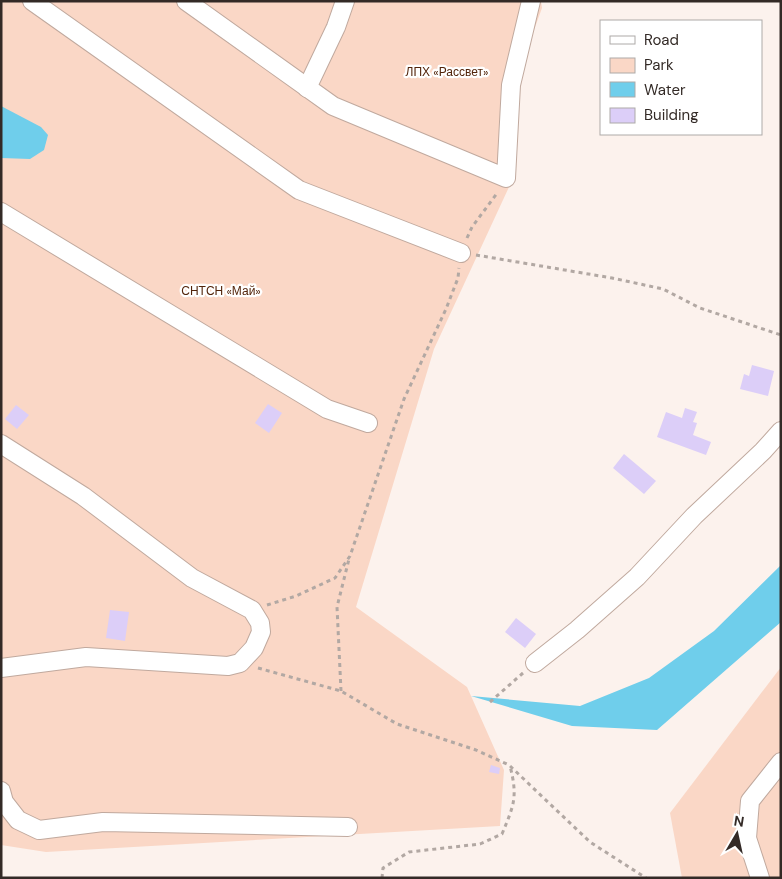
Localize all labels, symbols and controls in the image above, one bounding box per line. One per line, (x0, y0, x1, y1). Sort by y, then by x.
legend (600, 20, 762, 135)
text: Road (644, 30, 679, 50)
text: Park (644, 55, 674, 75)
park label: ЛПХ «Рассвет» (406, 64, 488, 80)
text: Water (644, 80, 686, 100)
text: Building (644, 105, 699, 125)
park label: СНТСН «Май» (181, 283, 261, 299)
north arrow (712, 809, 762, 859)
text: N (733, 811, 745, 831)

